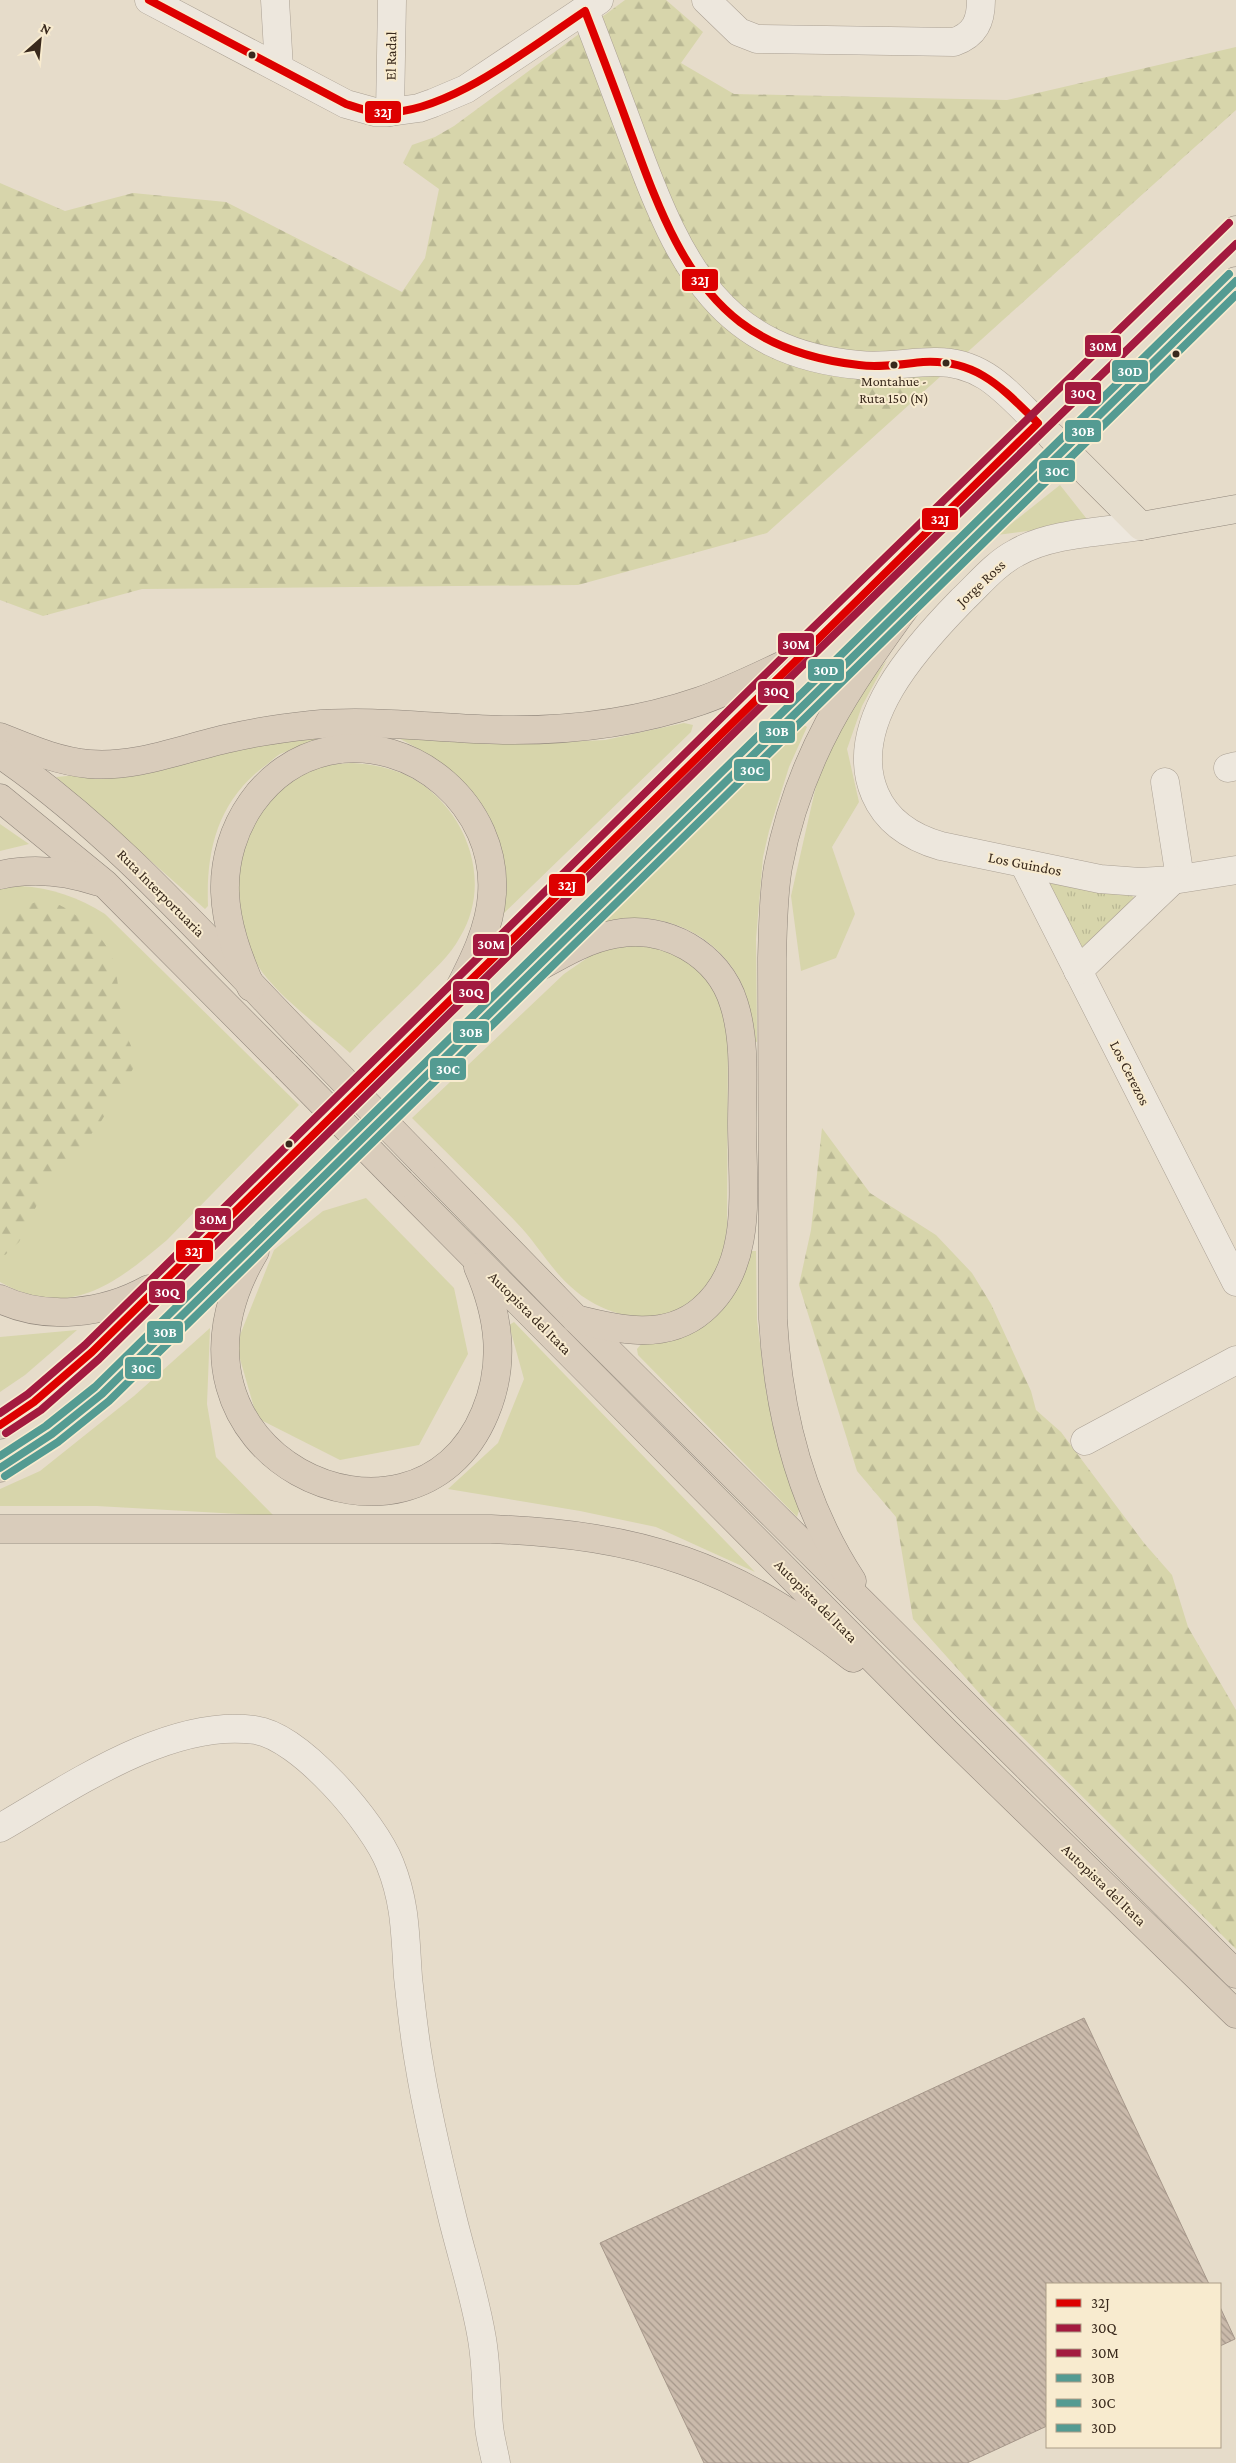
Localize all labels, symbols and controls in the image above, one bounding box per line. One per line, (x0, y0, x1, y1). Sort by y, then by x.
north arrow (15, 15, 65, 65)
text: N (38, 19, 54, 38)
street label: El Radal (383, 31, 399, 81)
unlabelled marker (247, 50, 257, 60)
line badge: 32J (364, 100, 402, 124)
text: 32J (374, 104, 393, 120)
line badge: 32J (681, 268, 719, 292)
text: 32J (691, 272, 710, 288)
line badge: 30M (1084, 334, 1122, 358)
text: 30M (1089, 338, 1117, 354)
unlabelled marker (1171, 349, 1181, 359)
unlabelled marker (941, 358, 951, 368)
line badge: 30D (1111, 359, 1149, 383)
marker: Montahue - Ruta 150 (N) (889, 360, 899, 370)
text: 30D (1117, 363, 1143, 379)
place label: Montahue - Ruta 150 (N) (859, 373, 929, 407)
line badge: 30Q (1064, 381, 1102, 405)
text: 30Q (1070, 385, 1097, 401)
line badge: 30B (1064, 419, 1102, 443)
text: 30B (1071, 423, 1095, 439)
line badge: 30C (1038, 459, 1076, 483)
text: 30C (1045, 463, 1069, 479)
line badge: 32J (921, 507, 959, 531)
text: 32J (931, 511, 950, 527)
street label: Jorge Ross (952, 556, 1009, 612)
line badge: 30M (777, 632, 815, 656)
text: 30M (782, 636, 810, 652)
line badge: 30D (807, 658, 845, 682)
text: 30D (813, 662, 839, 678)
line badge: 30Q (757, 680, 795, 704)
text: 30Q (763, 683, 790, 699)
line badge: 30B (758, 720, 796, 744)
text: 30B (765, 723, 789, 739)
line badge: 30C (733, 758, 771, 782)
text: 30C (740, 762, 764, 778)
street label: Ruta Interportuaria (113, 846, 208, 941)
street label: Los Guindos (987, 849, 1063, 879)
line badge: 32J (548, 873, 586, 897)
text: 32J (558, 877, 577, 893)
line badge: 30M (472, 933, 510, 957)
text: 30M (477, 936, 505, 952)
line badge: 30Q (452, 980, 490, 1004)
text: 30Q (458, 984, 485, 1000)
line badge: 30B (452, 1020, 490, 1044)
text: 30B (459, 1024, 483, 1040)
street label: Los Cerezos (1107, 1038, 1153, 1108)
line badge: 30C (429, 1057, 467, 1081)
text: 30C (436, 1061, 460, 1077)
unlabelled marker (284, 1139, 294, 1149)
line badge: 30M (194, 1207, 232, 1231)
text: 30M (199, 1211, 227, 1227)
line badge: 32J (175, 1239, 214, 1263)
text: 32J (185, 1243, 204, 1259)
street label: Autopista del Itata (485, 1268, 575, 1358)
line badge: 30Q (148, 1280, 186, 1304)
text: 30Q (154, 1284, 181, 1300)
line badge: 30B (146, 1320, 184, 1344)
text: 30B (153, 1324, 177, 1340)
line badge: 30C (124, 1356, 162, 1380)
text: 30C (131, 1360, 155, 1376)
street label: Autopista del Itata (771, 1556, 861, 1646)
street label: Autopista del Itata (1058, 1841, 1149, 1930)
legend (1046, 2283, 1221, 2448)
text: 32J (1091, 2295, 1110, 2312)
text: 30Q (1091, 2320, 1118, 2336)
text: 30M (1091, 2345, 1119, 2361)
text: 30B (1091, 2370, 1115, 2386)
text: 30C (1091, 2395, 1116, 2411)
text: 30D (1091, 2420, 1117, 2436)

